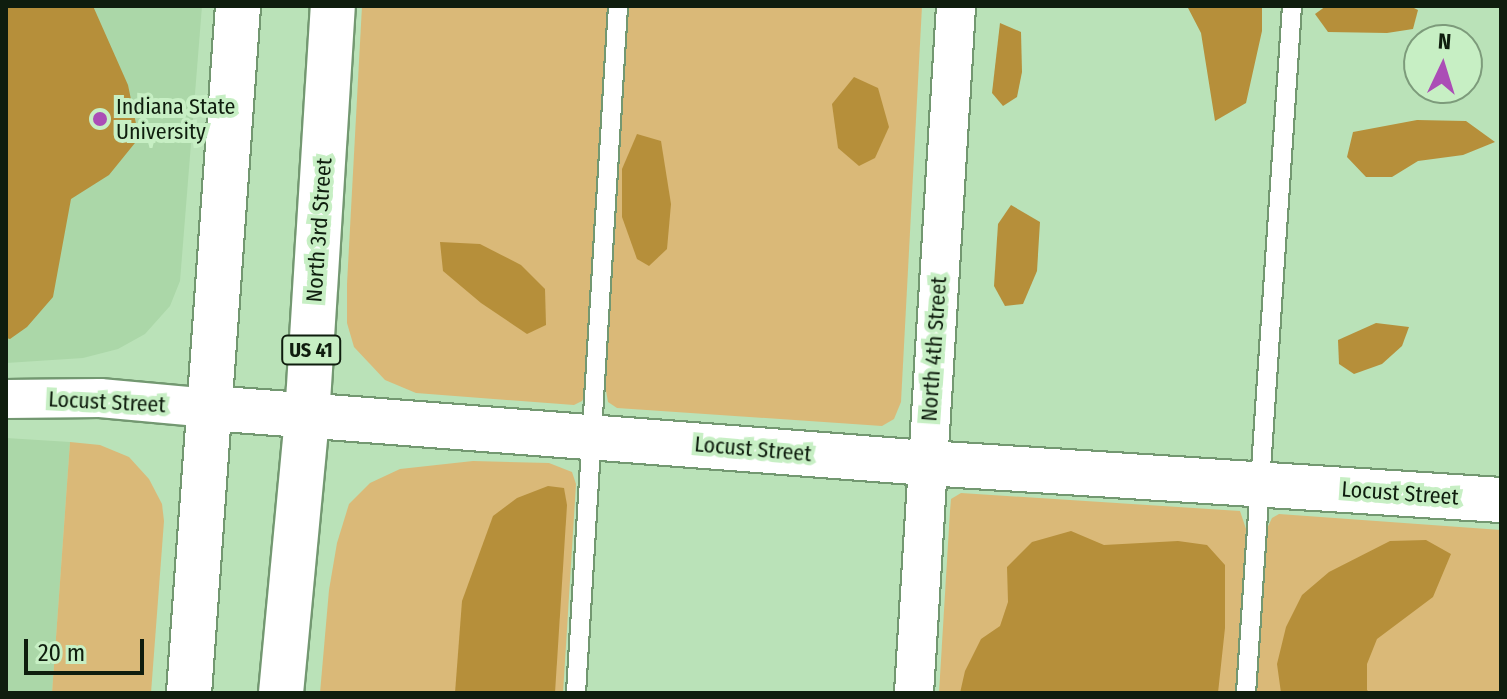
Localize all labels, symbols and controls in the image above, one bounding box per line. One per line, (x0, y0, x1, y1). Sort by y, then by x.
north arrow (1403, 24, 1483, 104)
text: N (1437, 28, 1452, 55)
place label: Indiana State University (116, 93, 235, 144)
marker: Indiana State University (91, 110, 109, 128)
street label: North 3rd Street (301, 157, 337, 303)
street label: North 4th Street (916, 276, 952, 422)
road number: US 41 (281, 334, 341, 366)
street label: Locust Street (48, 386, 166, 418)
street label: Locust Street (693, 431, 813, 467)
street label: Locust Street (1341, 476, 1459, 510)
scale bar (28, 623, 148, 673)
text: 20 m (38, 639, 85, 667)

